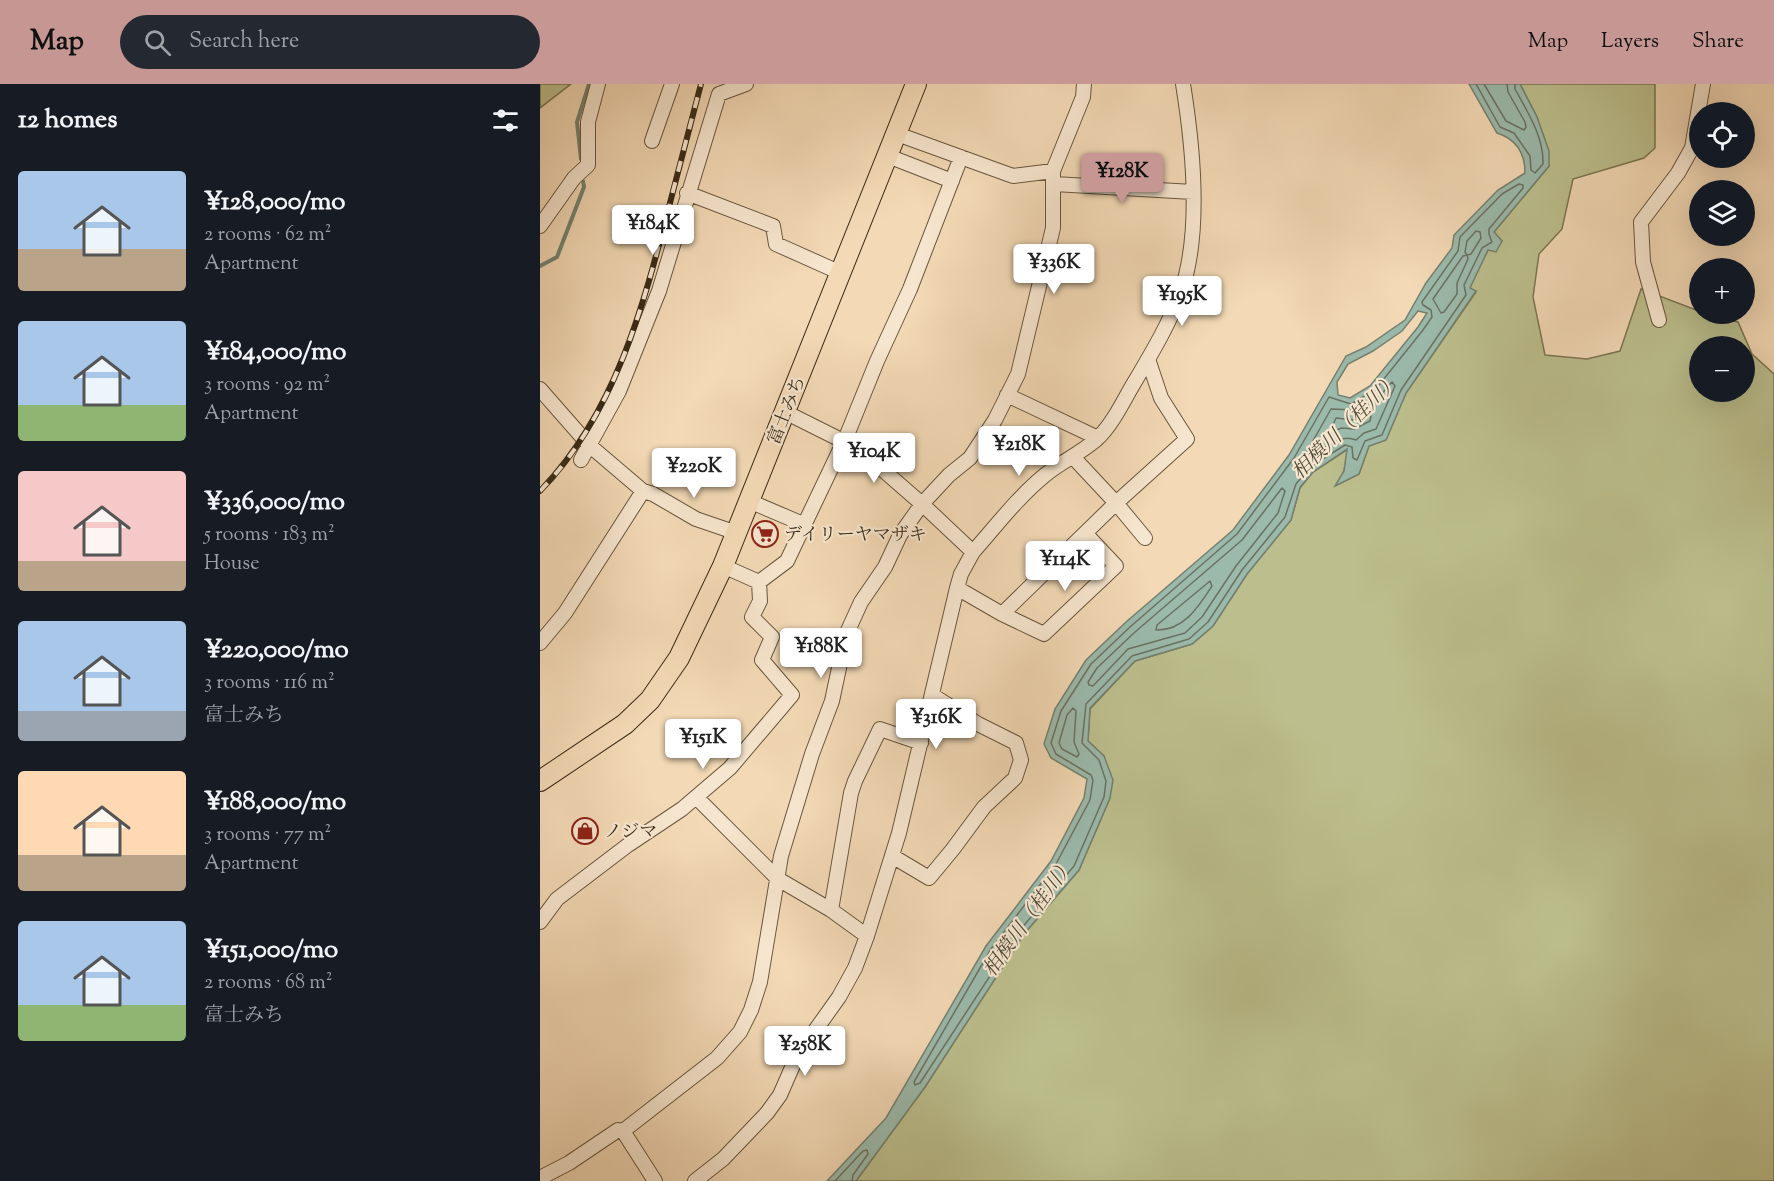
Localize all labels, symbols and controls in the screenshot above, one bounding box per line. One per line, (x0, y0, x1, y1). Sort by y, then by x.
search box (120, 15, 540, 69)
text: Map (30, 22, 84, 62)
icon: search (141, 26, 174, 59)
text: Search here (189, 26, 299, 58)
text: Map (1528, 27, 1568, 57)
text: Layers (1601, 27, 1659, 57)
text: Share (1692, 27, 1744, 57)
text: 12 homes (18, 102, 117, 139)
map controls (1689, 102, 1755, 402)
button: locate (1689, 102, 1755, 168)
icon: filters (489, 104, 522, 137)
pin: ¥128K (1080, 153, 1164, 204)
text: ¥128K (1095, 158, 1149, 187)
button: layers (1689, 180, 1755, 246)
text: ¥128,000/mo (204, 184, 345, 221)
icon: home (66, 195, 138, 267)
pin: ¥184K (611, 205, 695, 256)
text: ¥184K (626, 210, 680, 239)
text: 2 rooms · 62 m² (204, 221, 332, 250)
pin: ¥336K (1012, 244, 1096, 295)
text: ¥336K (1027, 249, 1081, 278)
text: Apartment (204, 250, 299, 279)
button: + (1689, 258, 1755, 324)
pin: ¥195K (1140, 276, 1224, 327)
text: ¥195K (1157, 281, 1207, 310)
text: ¥184,000/mo (204, 334, 346, 371)
button: − (1689, 336, 1755, 402)
icon: home (66, 345, 138, 417)
water label: 相模川（桂川） (1286, 369, 1407, 487)
text: 3 rooms · 92 m² (204, 371, 330, 400)
street label: 富士みち (762, 373, 813, 449)
text: Apartment (204, 400, 299, 429)
pin: ¥218K (977, 426, 1061, 477)
text: ¥218K (992, 431, 1046, 460)
pin: ¥104K (832, 433, 916, 484)
text: ¥104K (847, 438, 901, 467)
pin: ¥220K (652, 448, 736, 499)
text: ¥220K (666, 453, 722, 482)
text: ¥336,000/mo (204, 484, 345, 521)
icon: home (66, 495, 138, 567)
supermarket icon: デイリーヤマザキ (750, 519, 780, 549)
text: 5 rooms · 183 m² (204, 521, 335, 550)
place label: デイリーヤマザキ (784, 523, 927, 549)
pin: ¥114K (1023, 541, 1107, 592)
text: ¥114K (1039, 546, 1091, 575)
text: House (204, 550, 259, 579)
pin: ¥188K (779, 628, 863, 679)
text: ¥220,000/mo (204, 632, 349, 669)
text: ¥188K (794, 633, 848, 662)
icon: home (66, 645, 138, 717)
text: 3 rooms · 116 m² (204, 669, 335, 698)
pin: ¥316K (894, 699, 978, 750)
text: 富士みち (204, 702, 284, 731)
text: ¥316K (910, 704, 962, 733)
pin: ¥151K (661, 719, 745, 770)
text: ¥151K (679, 724, 727, 753)
text: ¥188,000/mo (204, 784, 346, 821)
icon: home (66, 795, 138, 867)
shop icon: ノジマ (570, 816, 600, 846)
place label: ノジマ (604, 820, 657, 846)
text: 3 rooms · 77 m² (204, 821, 331, 850)
text: Apartment (204, 850, 299, 879)
water label: 相模川（桂川） (977, 853, 1083, 984)
text: ¥151,000/mo (204, 932, 338, 969)
icon: home (66, 945, 138, 1017)
text: 2 rooms · 68 m² (204, 969, 332, 998)
text: 富士みち (204, 1002, 284, 1031)
pin: ¥258K (763, 1026, 847, 1077)
text: ¥258K (778, 1031, 832, 1060)

